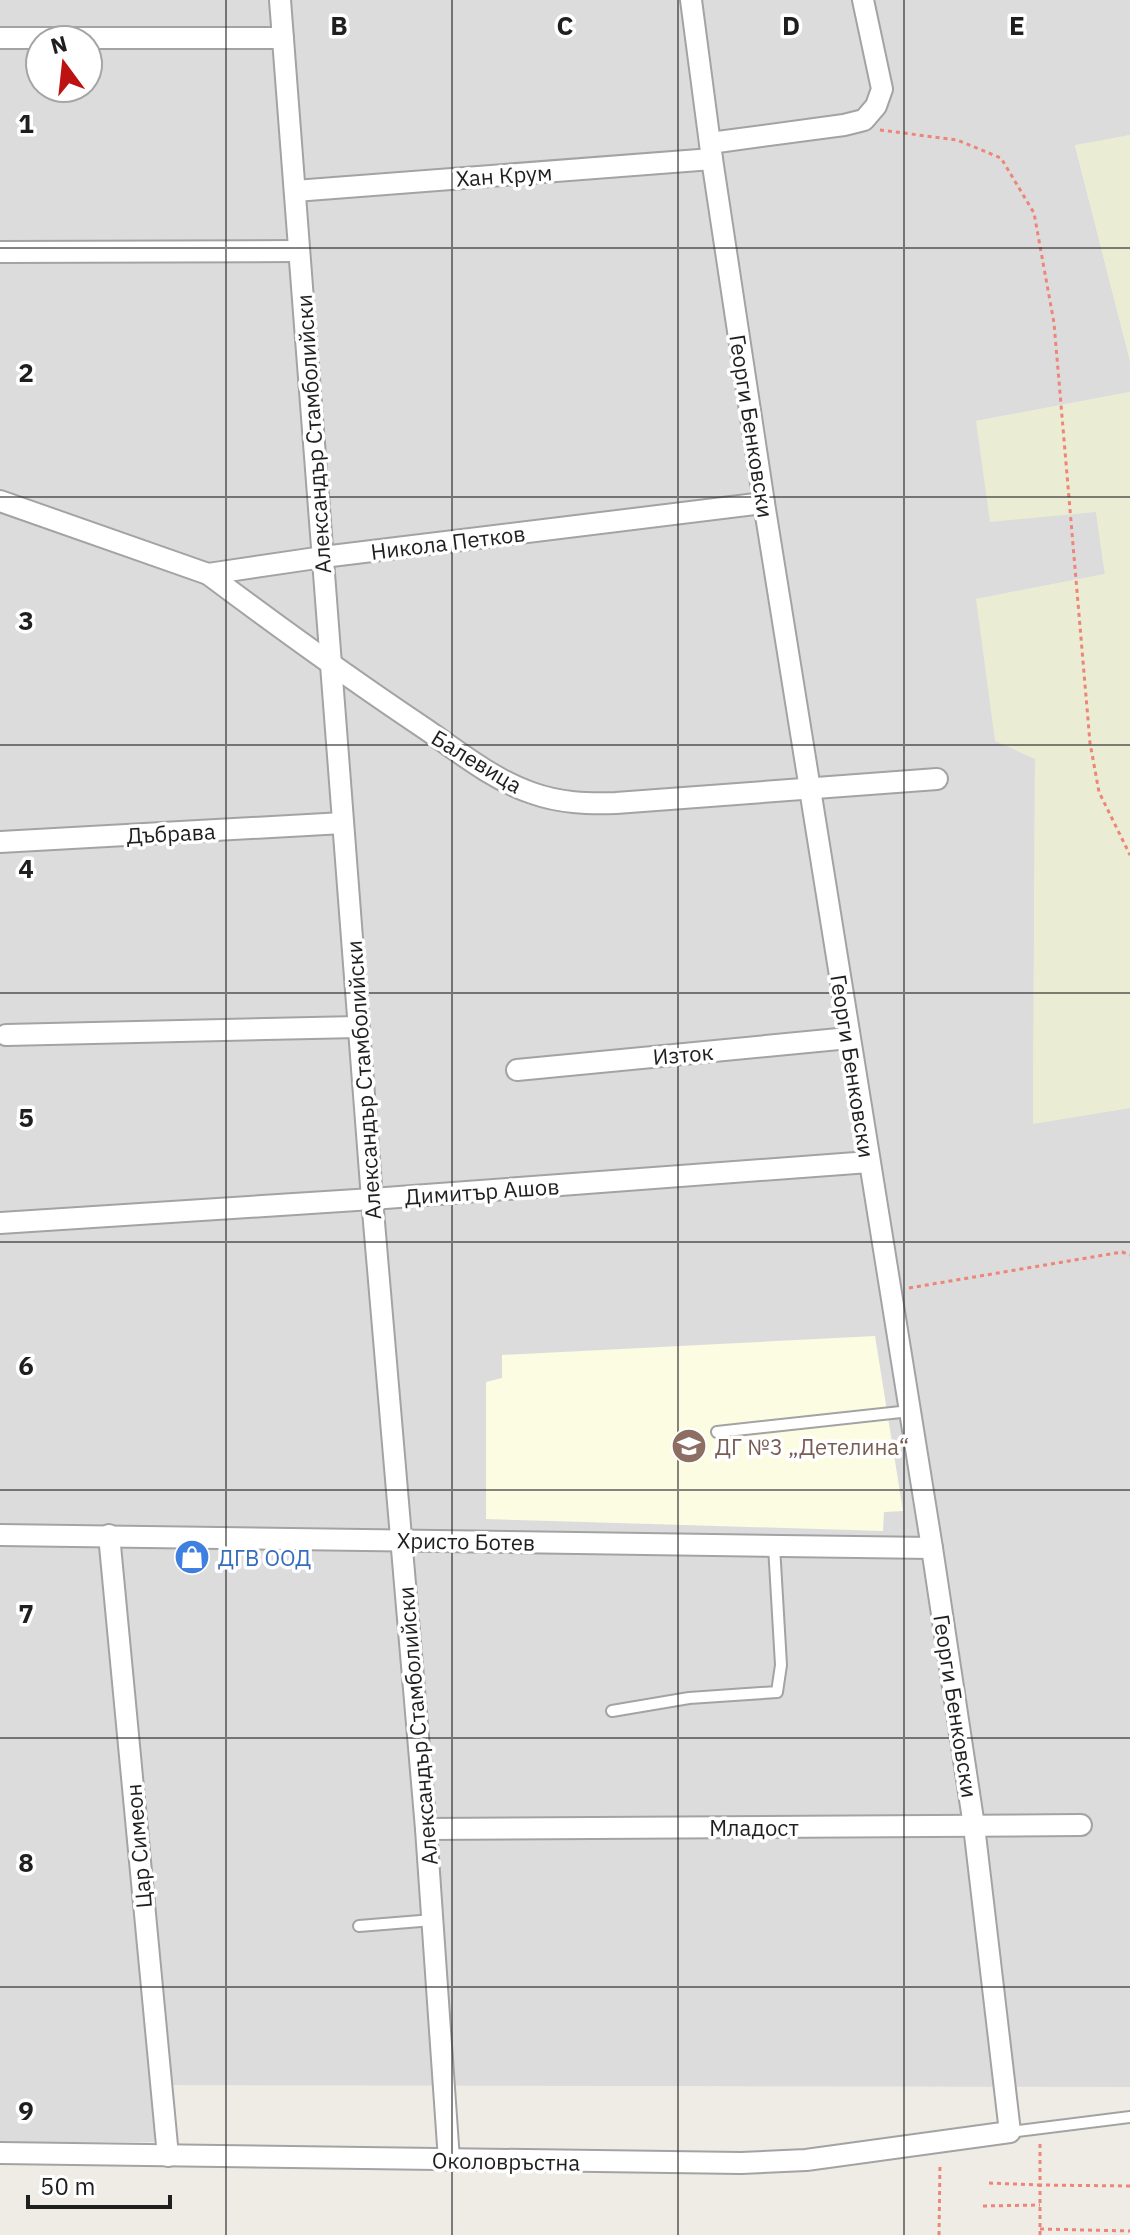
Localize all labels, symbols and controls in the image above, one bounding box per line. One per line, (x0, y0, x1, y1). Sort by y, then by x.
text: B (330, 8, 348, 42)
text: C (557, 8, 574, 42)
text: D (782, 8, 800, 42)
text: E (1009, 8, 1025, 42)
north arrow (24, 24, 104, 104)
text: N (47, 28, 70, 60)
text: 1 (18, 106, 34, 140)
street label: Хан Крум (455, 157, 553, 193)
street label: Александър Стамболийски (289, 293, 337, 575)
street label: Георги Бенковски (723, 332, 781, 520)
text: 2 (18, 355, 34, 389)
street label: Никола Петков (369, 518, 527, 566)
text: 3 (18, 603, 34, 637)
street label: Балевица (426, 723, 528, 799)
street label: Дъбрава (126, 816, 216, 850)
text: 4 (18, 851, 34, 885)
street label: Александър Стамболийски (339, 939, 387, 1221)
street label: Георги Бенковски (824, 972, 882, 1160)
street label: Изток (651, 1037, 715, 1071)
text: 5 (18, 1100, 34, 1134)
street label: Димитър Ашов (404, 1171, 560, 1211)
text: 6 (18, 1348, 34, 1382)
school or university icon: ДГ №3 „Детелина“ (670, 1427, 708, 1465)
place label: ДГ №3 „Детелина“ (715, 1432, 909, 1461)
street label: Христо Ботев (397, 1525, 535, 1557)
shop icon: ДГВ ООД (173, 1538, 211, 1576)
place label: ДГВ ООД (218, 1543, 311, 1572)
street label: Александър Стамболийски (390, 1585, 444, 1867)
text: 7 (18, 1596, 34, 1630)
street label: Георги Бенковски (927, 1612, 985, 1800)
street label: Цар Симеон (118, 1783, 158, 1909)
street label: Младост (709, 1813, 799, 1842)
text: 8 (18, 1845, 34, 1879)
text: 9 (18, 2093, 34, 2127)
street label: Околовръстна (432, 2145, 581, 2177)
scale bar (28, 2159, 170, 2209)
text: 50 m (40, 2170, 95, 2202)

